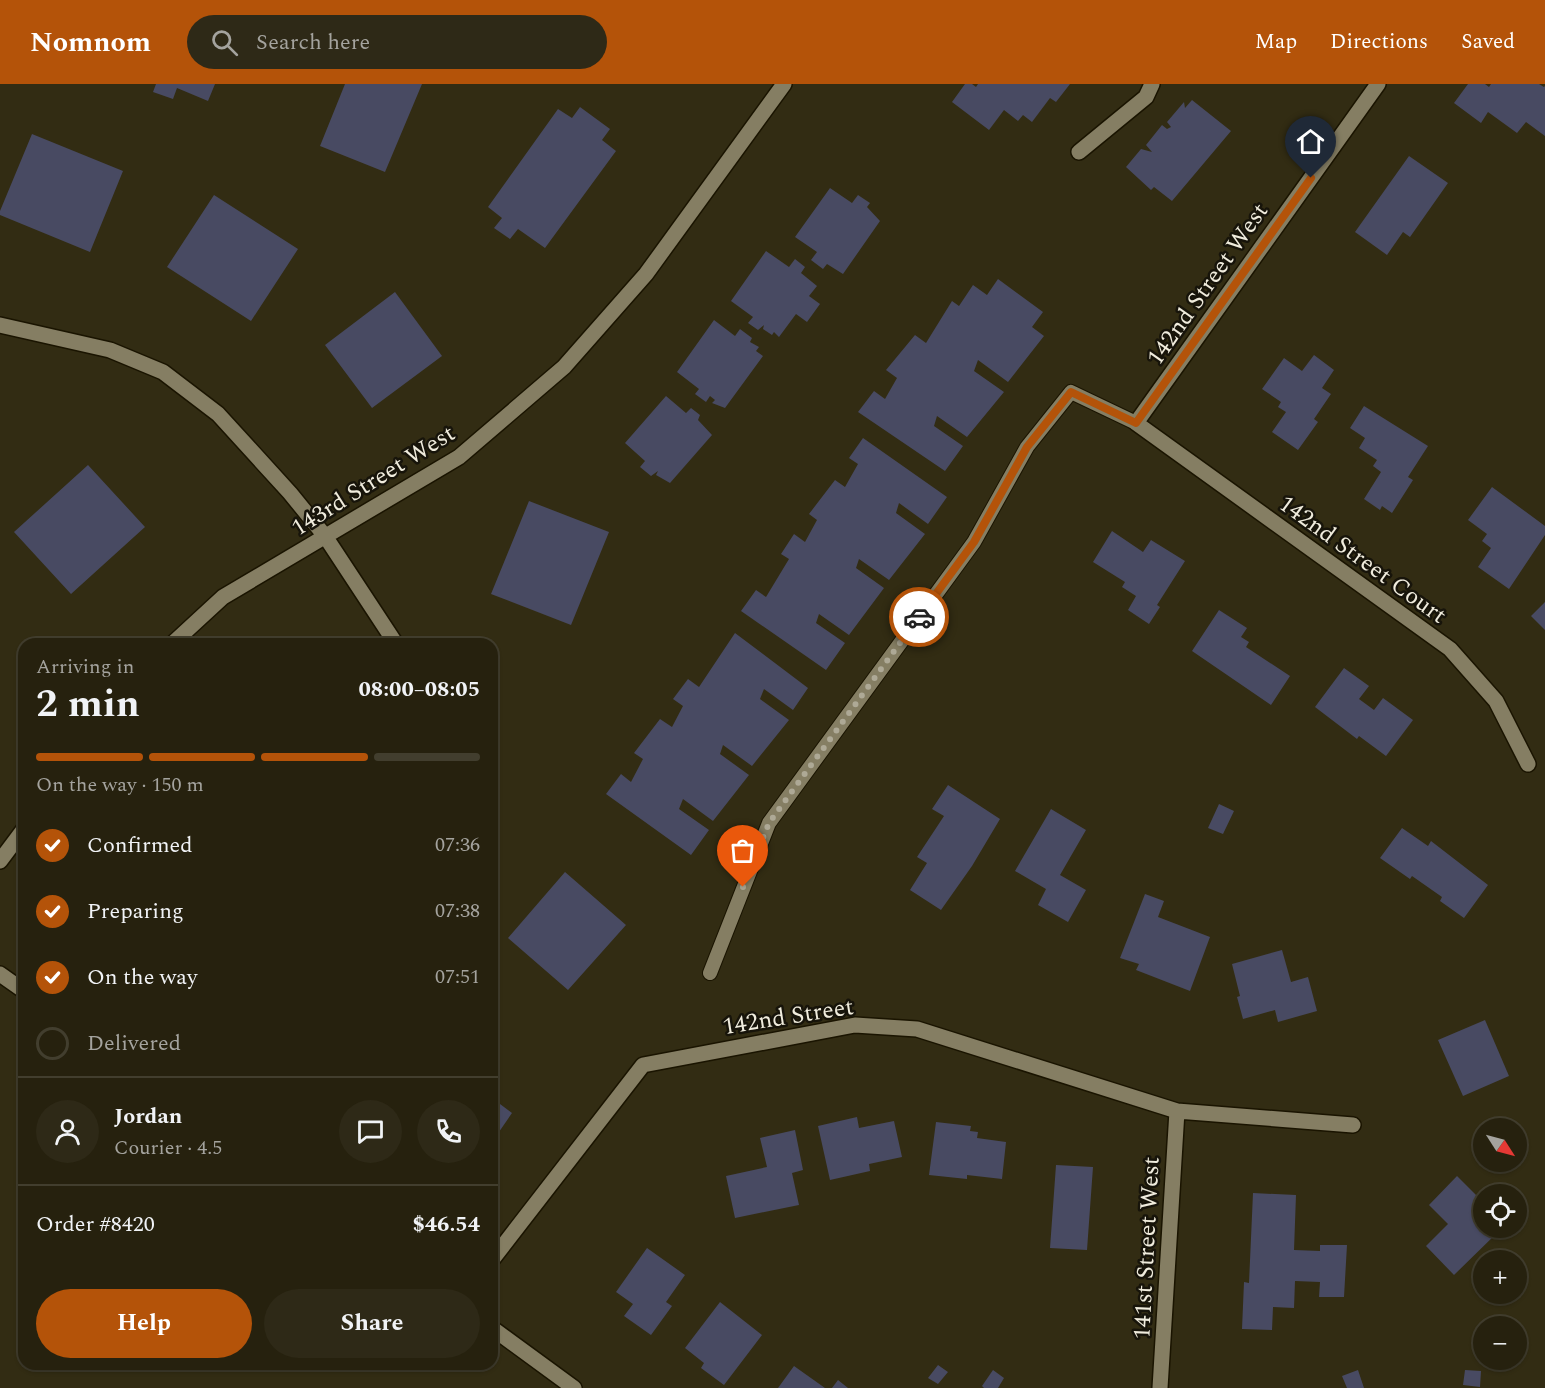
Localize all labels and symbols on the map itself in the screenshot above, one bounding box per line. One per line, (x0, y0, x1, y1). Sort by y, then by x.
pin (1285, 116, 1336, 178)
street label: 142nd Street West (1138, 196, 1278, 373)
street label: 143rd Street West (285, 416, 462, 546)
street label: 142nd Street Court (1271, 486, 1454, 633)
courier (889, 587, 949, 647)
pin (717, 825, 768, 887)
street label: 142nd Street (720, 989, 856, 1045)
north arrow (1473, 1118, 1527, 1172)
street label: 141st Street West (1124, 1156, 1170, 1340)

